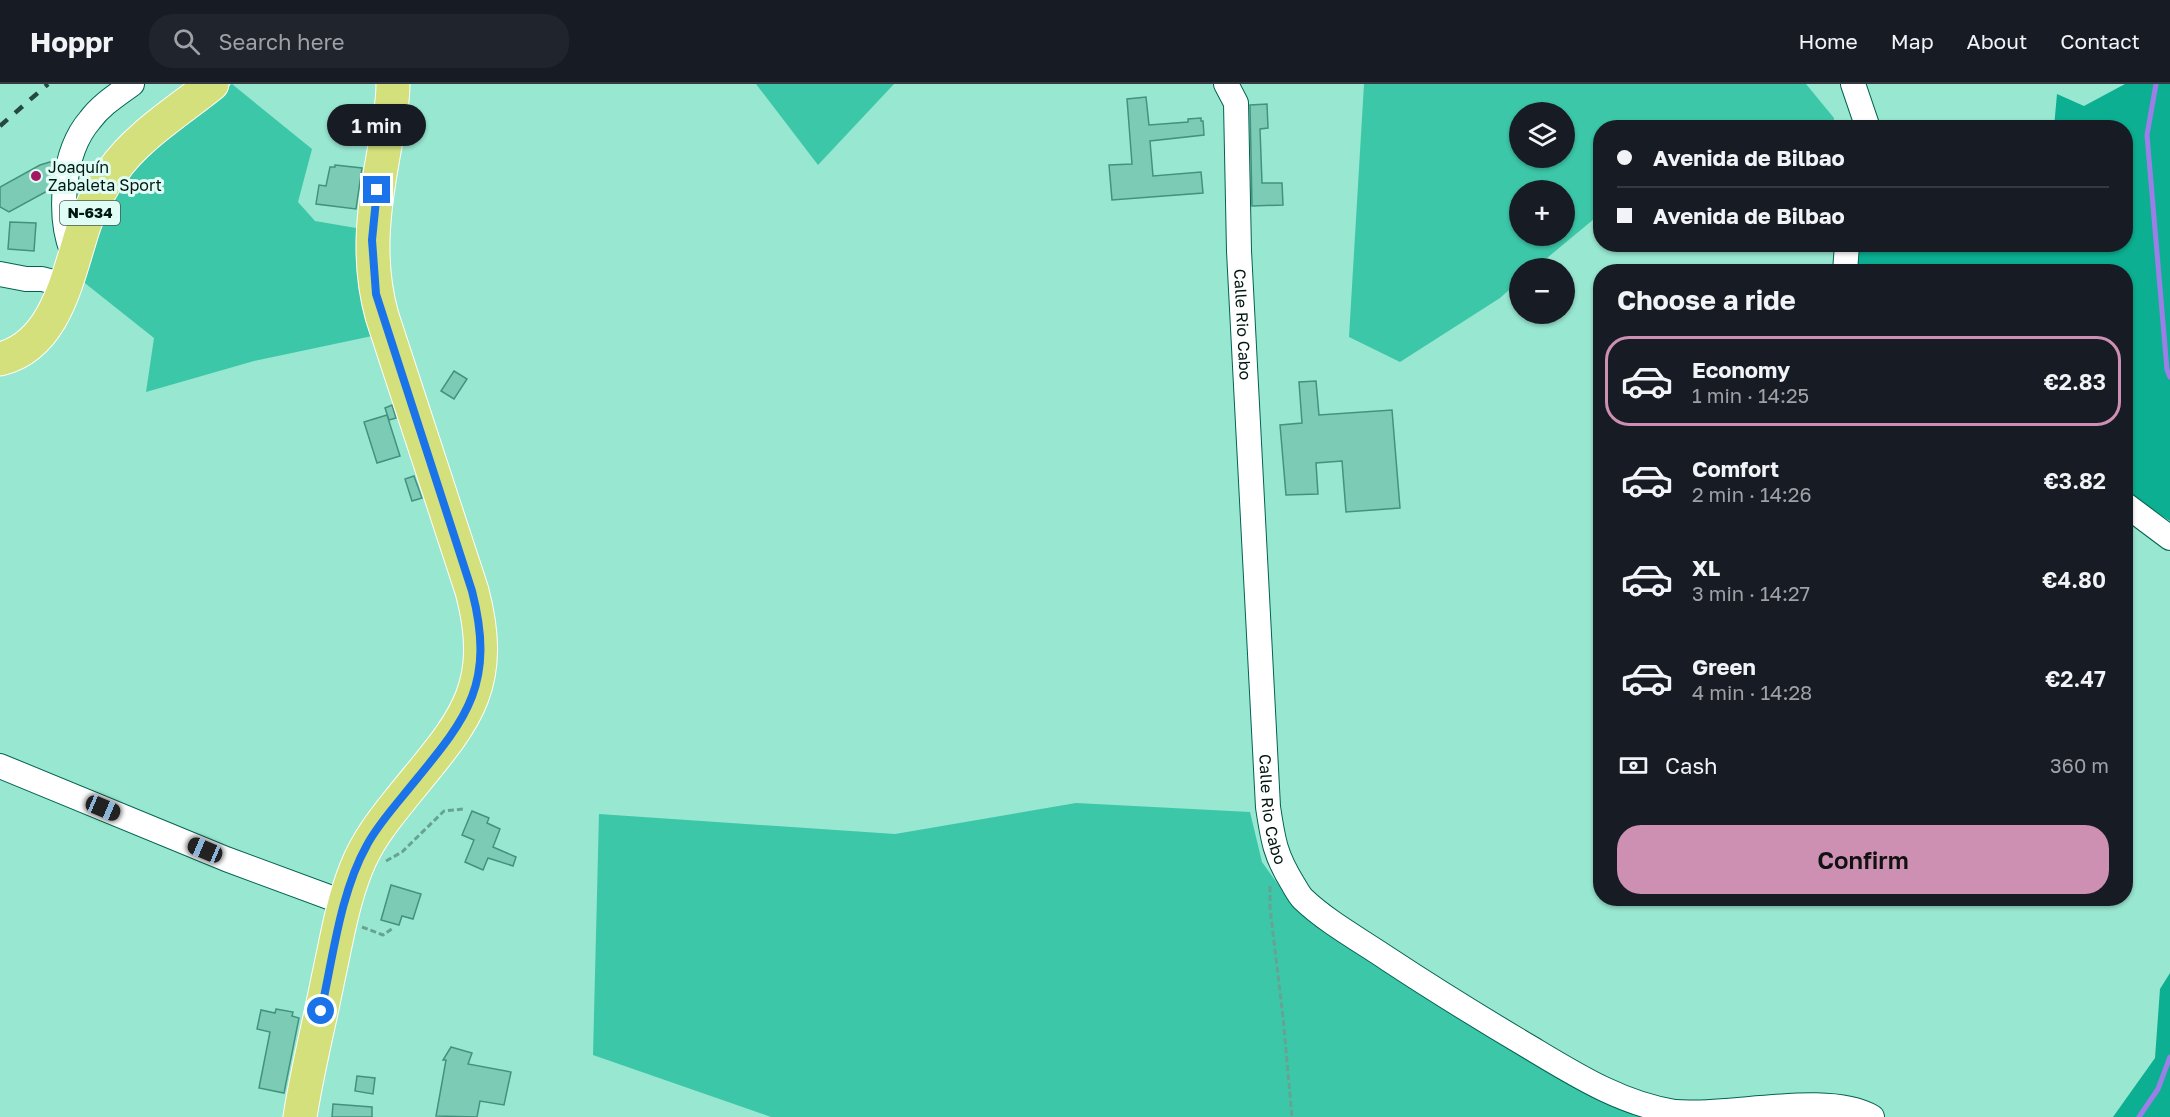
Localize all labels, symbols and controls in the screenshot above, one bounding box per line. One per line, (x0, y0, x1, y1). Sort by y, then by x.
search box (149, 14, 569, 68)
text: Hoppr (30, 25, 113, 58)
icon: search (170, 25, 203, 58)
text: Search here (218, 28, 345, 55)
text: Home (1798, 28, 1858, 54)
text: Map (1891, 28, 1934, 54)
text: About (1967, 28, 2027, 54)
text: Contact (2060, 28, 2140, 54)
map controls (1509, 102, 1575, 324)
button: layers (1509, 102, 1575, 168)
callout: 1 min (328, 103, 427, 145)
text: 1 min (351, 113, 402, 137)
text: Avenida de Bilbao (1653, 144, 1845, 171)
place label: Joaquín Zabaleta Sport (48, 157, 162, 195)
marker: Joaquín Zabaleta Sport (29, 169, 43, 183)
route end (363, 176, 390, 203)
button: + (1509, 180, 1575, 246)
road number: N-634 (60, 201, 120, 225)
text: Avenida de Bilbao (1653, 202, 1845, 229)
button: − (1509, 258, 1575, 324)
street label: Calle Rio Cabo (1230, 268, 1256, 381)
text: Choose a ride (1617, 284, 1796, 316)
icon: car (1620, 354, 1674, 408)
text: Economy (1692, 356, 1790, 383)
text: €2.83 (2044, 368, 2106, 395)
text: 1 min · 14:25 (1692, 383, 1809, 407)
icon: car (1620, 453, 1674, 507)
text: Comfort (1692, 455, 1779, 482)
text: €3.82 (2044, 467, 2106, 494)
text: 2 min · 14:26 (1692, 482, 1812, 506)
icon: car (1620, 552, 1674, 606)
text: XL (1692, 554, 1720, 581)
text: €4.80 (2042, 566, 2106, 593)
text: 3 min · 14:27 (1692, 581, 1810, 605)
icon: car (1620, 651, 1674, 705)
text: Green (1692, 653, 1756, 680)
text: €2.47 (2045, 665, 2106, 692)
text: 4 min · 14:28 (1692, 680, 1812, 704)
icon: cash (1617, 749, 1650, 782)
text: Cash (1665, 752, 1718, 779)
text: 360 m (2050, 753, 2109, 777)
street label: Calle Rio Cabo (1255, 754, 1291, 867)
car (83, 793, 123, 823)
button: Confirm (1617, 825, 2109, 894)
car (185, 835, 225, 865)
route start (307, 997, 334, 1024)

